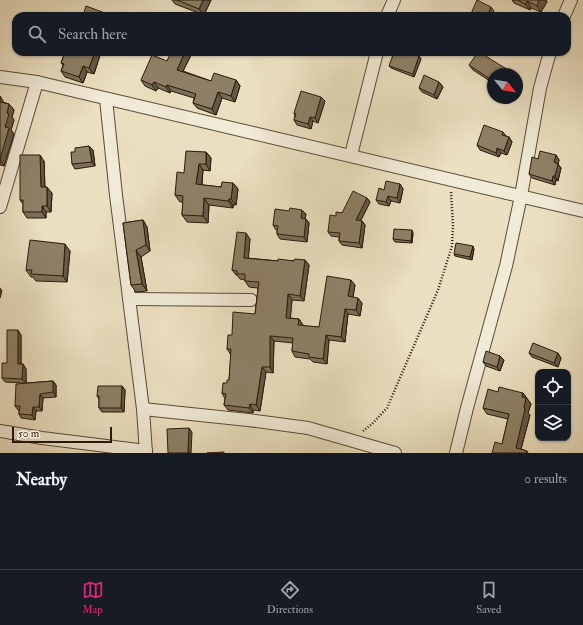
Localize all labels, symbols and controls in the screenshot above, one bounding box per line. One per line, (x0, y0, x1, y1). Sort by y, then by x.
search box (12, 12, 571, 56)
icon: search (26, 23, 48, 45)
text: Search here (58, 25, 127, 44)
north arrow (487, 68, 523, 104)
map controls (535, 369, 571, 441)
button: locate (535, 369, 571, 405)
button: layers (535, 405, 571, 441)
scale bar (12, 425, 112, 444)
text: 50 m (18, 427, 39, 440)
text: Nearby (16, 469, 67, 490)
text: 0 results (524, 471, 567, 487)
tab: Map (82, 579, 104, 616)
tab: Directions (267, 579, 313, 616)
tab: Saved (476, 579, 501, 616)

